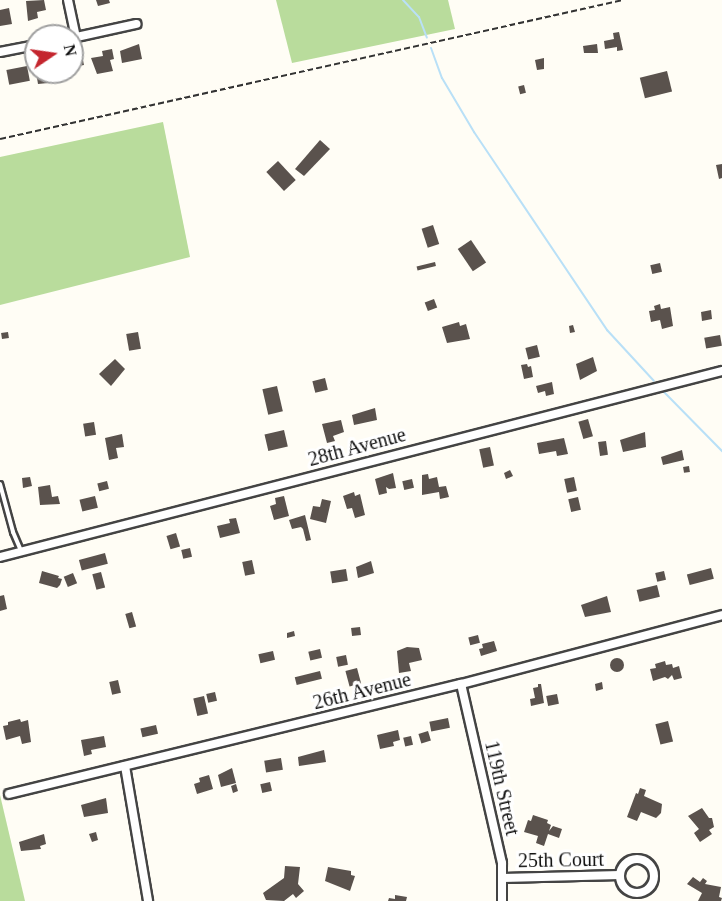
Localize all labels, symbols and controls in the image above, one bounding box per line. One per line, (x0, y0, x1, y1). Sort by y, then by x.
north arrow (24, 24, 84, 84)
text: N (60, 43, 80, 58)
street label: 28th Avenue (305, 422, 409, 472)
street label: 26th Avenue (310, 667, 414, 715)
street label: 119th Street (479, 738, 525, 838)
street label: 25th Court (518, 847, 604, 873)

